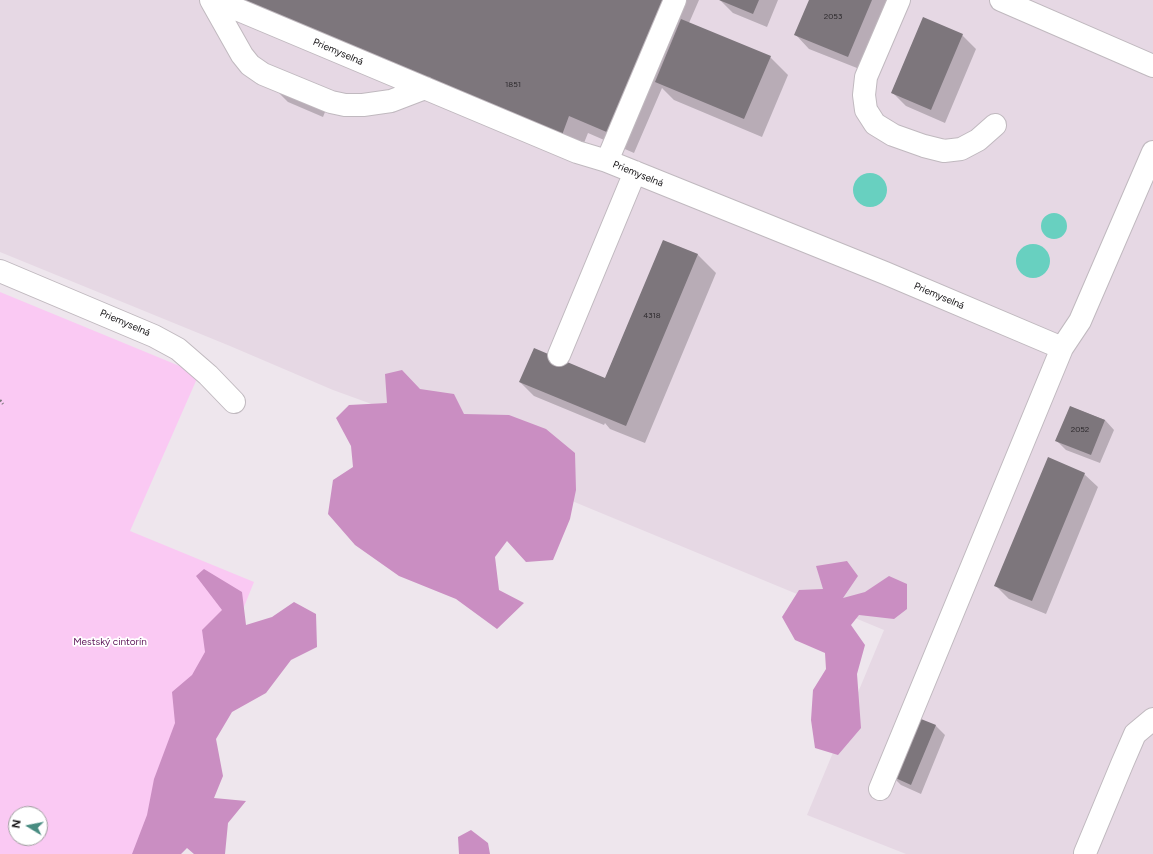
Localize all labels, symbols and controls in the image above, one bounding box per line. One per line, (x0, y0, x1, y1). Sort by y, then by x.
house number: 2053 (824, 12, 842, 22)
street label: Priemyselná (311, 36, 365, 68)
house number: 1851 (505, 80, 521, 90)
street label: Priemyselná (611, 158, 665, 190)
street label: Priemyselná (912, 280, 966, 312)
street label: Priemyselná (98, 307, 152, 339)
house number: 4318 (643, 311, 661, 321)
house number: 2052 (1071, 425, 1089, 435)
park label: Mestský cintorín (73, 636, 147, 648)
north arrow (8, 806, 48, 846)
text: N (10, 819, 24, 829)

